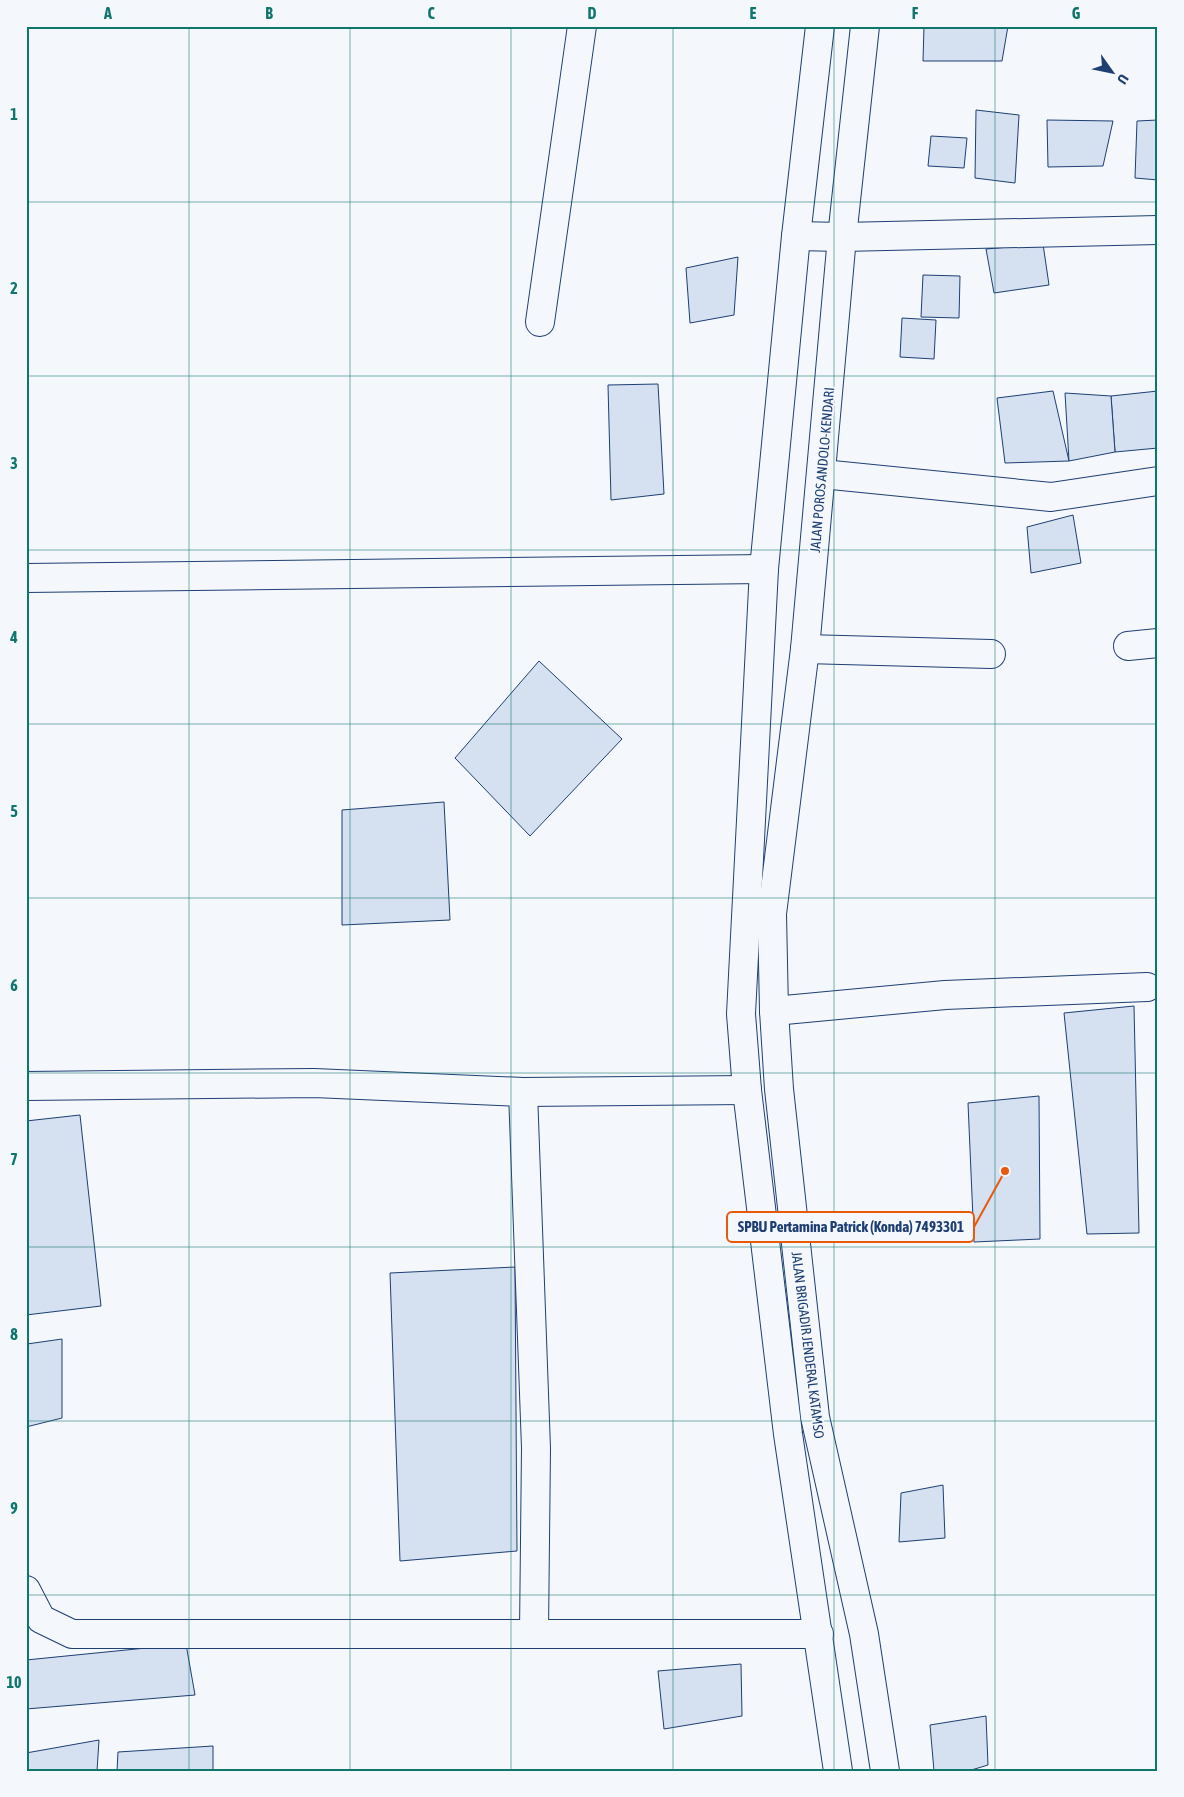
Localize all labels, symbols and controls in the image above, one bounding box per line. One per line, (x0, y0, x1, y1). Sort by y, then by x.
text: A (103, 4, 112, 22)
text: B (265, 4, 273, 22)
text: C (427, 4, 435, 22)
text: D (588, 4, 597, 22)
text: E (750, 4, 757, 22)
text: F (912, 4, 919, 22)
text: G (1072, 4, 1081, 22)
north arrow (1086, 48, 1136, 98)
text: U (1114, 71, 1132, 87)
text: 1 (10, 105, 18, 123)
text: 2 (10, 279, 18, 297)
street label: JALAN POROS ANDOLO-KENDARI (807, 387, 837, 553)
text: 3 (10, 454, 18, 472)
text: 4 (9, 628, 18, 646)
text: 5 (10, 802, 18, 820)
text: 6 (10, 976, 18, 994)
text: 7 (10, 1150, 18, 1168)
callout: SPBU Pertamina Patrick (Konda) 7493301 (727, 1212, 974, 1242)
text: SPBU Pertamina Patrick (Konda) 7493301 (738, 1218, 964, 1235)
street label: JALAN BRIGADIR JENDERAL KATAMSO (789, 1251, 827, 1439)
text: 8 (10, 1325, 18, 1343)
text: 9 (10, 1499, 18, 1517)
text: 10 (6, 1673, 22, 1691)

